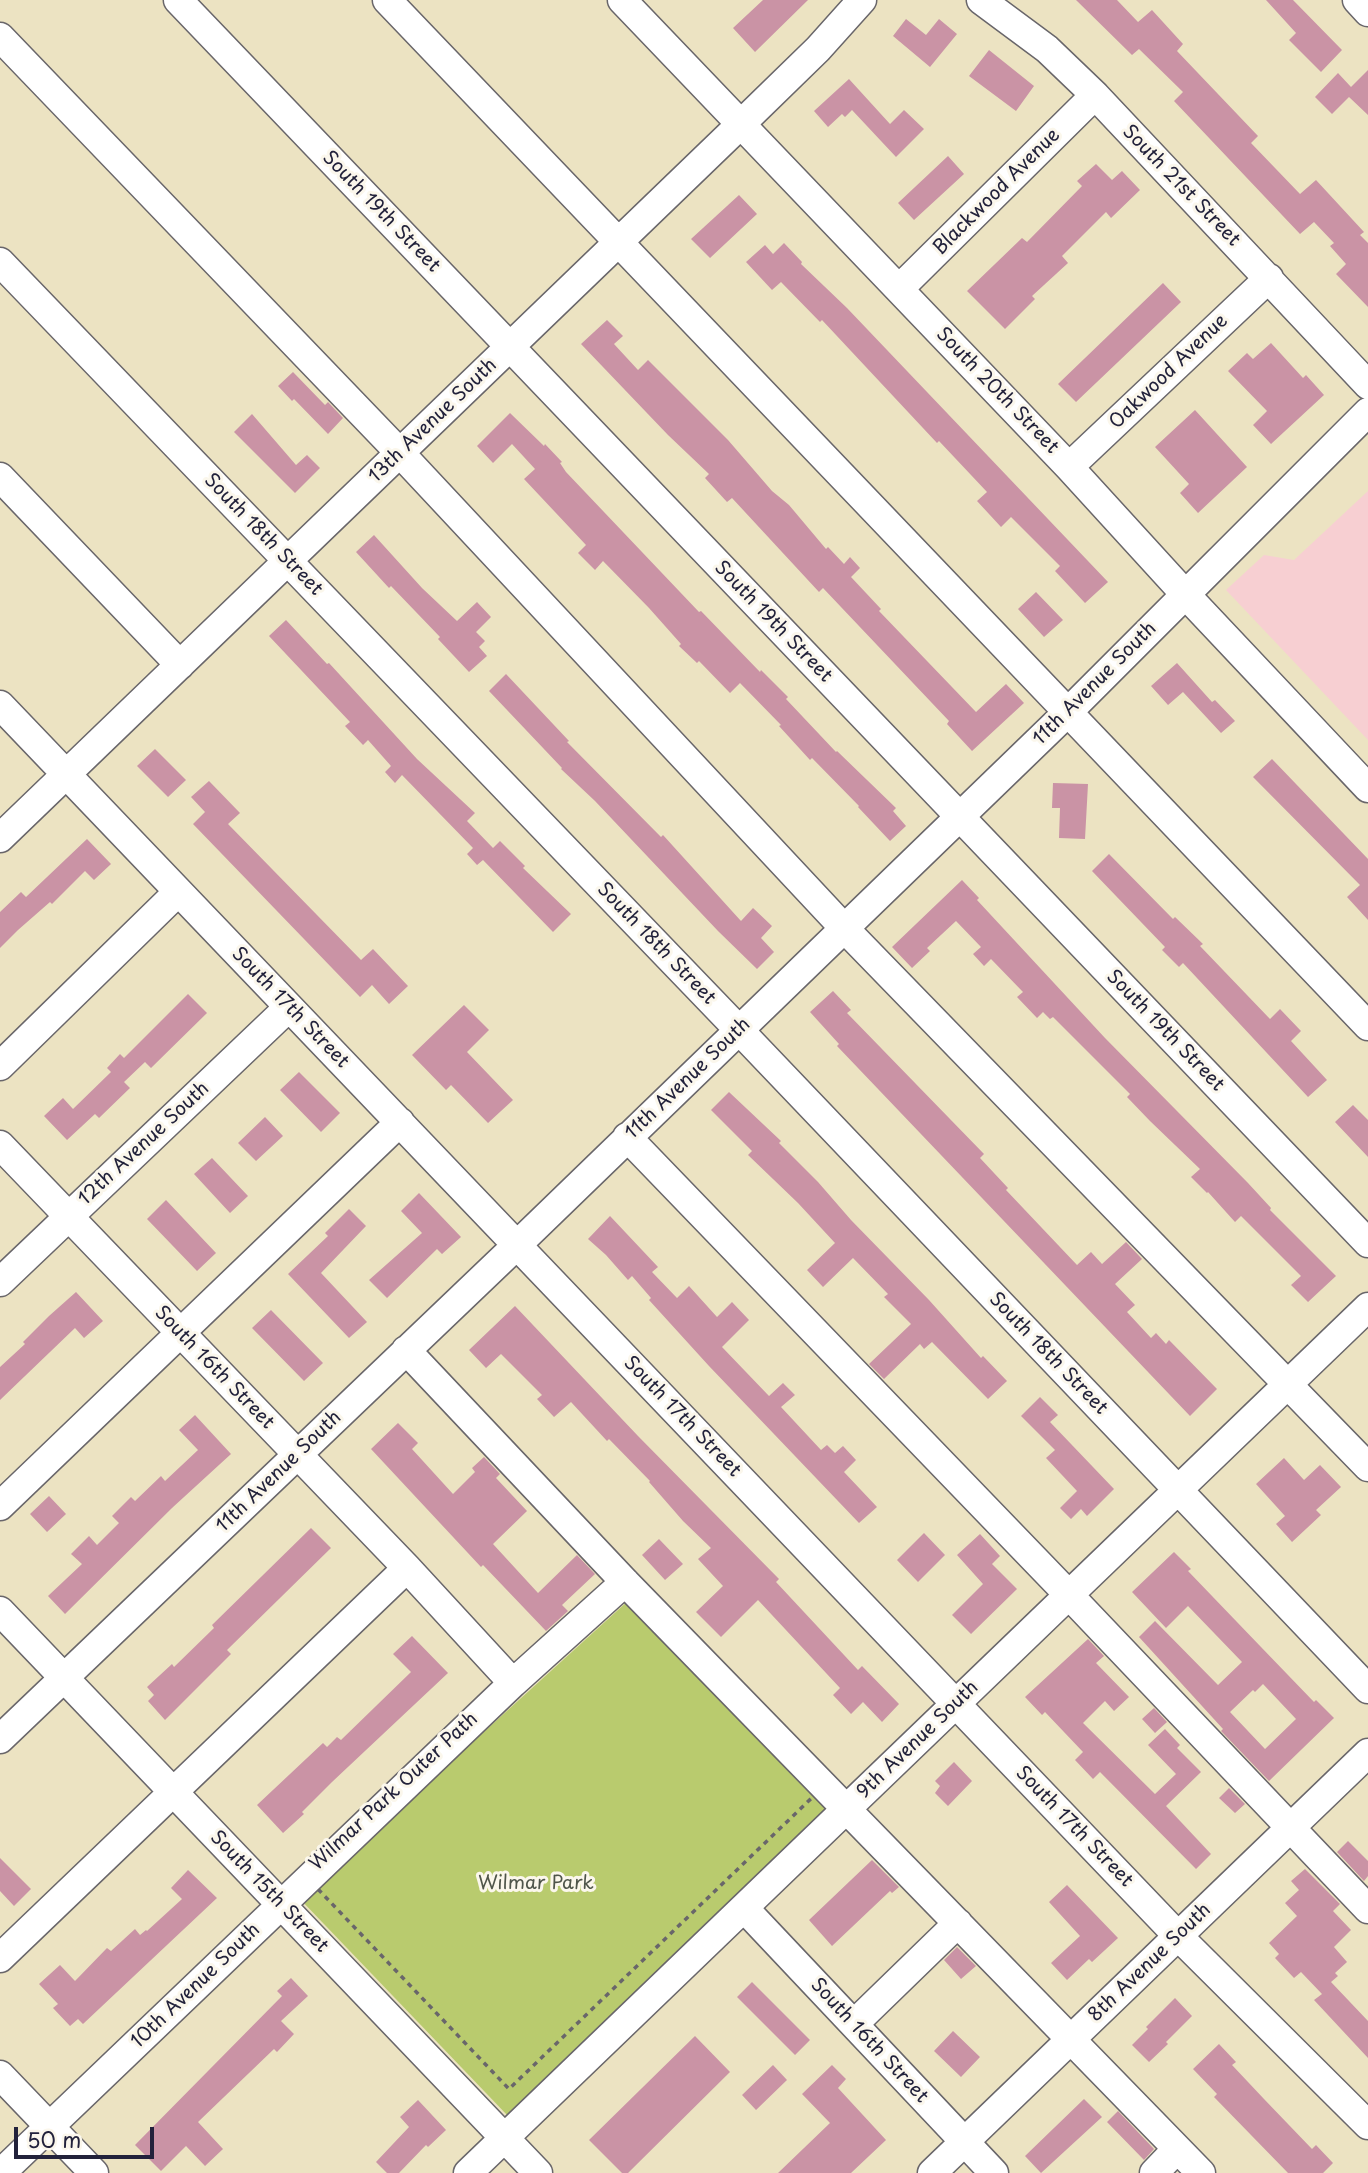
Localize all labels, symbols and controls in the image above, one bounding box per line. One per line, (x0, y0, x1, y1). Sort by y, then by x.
street label: South 21st Street (1117, 121, 1245, 251)
street label: Blackwood Avenue (929, 124, 1065, 260)
street label: South 19th Street (317, 147, 445, 277)
street label: Oakwood Avenue (1105, 310, 1233, 434)
street label: South 20th Street (931, 323, 1063, 459)
street label: 13th Avenue South (364, 354, 502, 488)
street label: South 18th Street (199, 469, 327, 601)
street label: South 19th Street (709, 557, 837, 687)
street label: 11th Avenue South (1029, 618, 1161, 750)
street label: South 18th Street (592, 878, 720, 1010)
street label: South 17th Street (227, 943, 353, 1073)
street label: South 19th Street (1101, 966, 1229, 1096)
street label: 11th Avenue South (621, 1013, 755, 1145)
street label: 12th Avenue South (74, 1077, 214, 1211)
street label: South 18th Street (984, 1288, 1112, 1420)
street label: South 16th Street (149, 1302, 279, 1434)
street label: South 17th Street (619, 1352, 745, 1482)
street label: 11th Avenue South (212, 1406, 346, 1538)
street label: 9th Avenue South (853, 1676, 983, 1804)
street label: Wilmar Park Outer Path (305, 1708, 483, 1876)
street label: South 17th Street (1011, 1762, 1137, 1892)
street label: South 15th Street (205, 1826, 333, 1958)
park label: Wilmar Park (478, 1873, 594, 1895)
street label: 8th Avenue South (1084, 1899, 1216, 2027)
street label: 10th Avenue South (127, 1919, 265, 2053)
street label: South 16th Street (805, 1974, 933, 2108)
scale bar (18, 2114, 158, 2158)
text: 50 m (27, 2123, 81, 2155)

